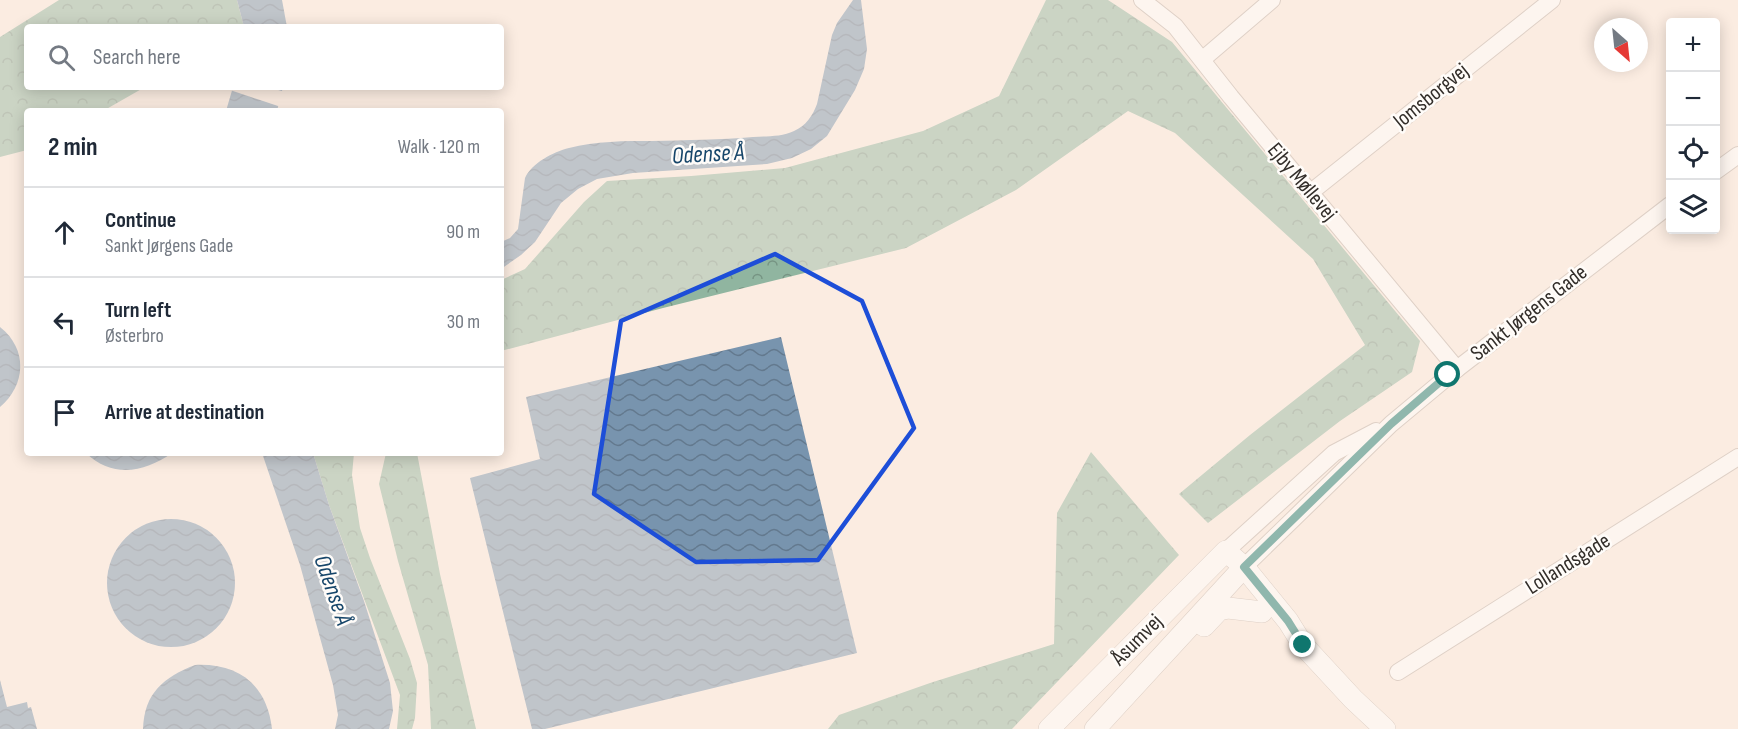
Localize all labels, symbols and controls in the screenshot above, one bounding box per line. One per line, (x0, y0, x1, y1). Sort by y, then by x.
north arrow (1594, 18, 1648, 72)
map controls (1666, 18, 1720, 234)
button: + (1666, 18, 1720, 72)
search box (24, 24, 504, 90)
icon: search (45, 41, 78, 74)
text: Search here (93, 44, 180, 71)
street label: Jomsborgvej (1387, 57, 1474, 135)
button: − (1666, 72, 1720, 126)
button: locate (1666, 126, 1720, 180)
text: 2 min (48, 132, 98, 163)
text: Walk · 120 m (398, 135, 480, 159)
street label: Ejby Møllevej (1261, 137, 1343, 227)
water label: Odense Å (671, 138, 745, 170)
button: layers (1666, 180, 1720, 234)
text: Continue (105, 207, 176, 234)
icon: ahead (48, 216, 81, 249)
text: 90 m (446, 220, 480, 244)
text: Sankt Jørgens Gade (105, 234, 233, 258)
street label: Sankt Jørgens Gade (1465, 259, 1593, 367)
text: Turn left (105, 297, 171, 324)
icon: left (48, 306, 81, 339)
text: 30 m (447, 310, 480, 334)
text: Østerbro (105, 324, 164, 348)
route start (1434, 361, 1460, 387)
icon: arrive (48, 396, 81, 429)
text: Arrive at destination (105, 399, 264, 426)
street label: Lollandsgade (1521, 527, 1615, 601)
water label: Odense Å (307, 551, 359, 629)
street label: Åsumvej (1105, 609, 1168, 672)
route end (1289, 631, 1315, 657)

